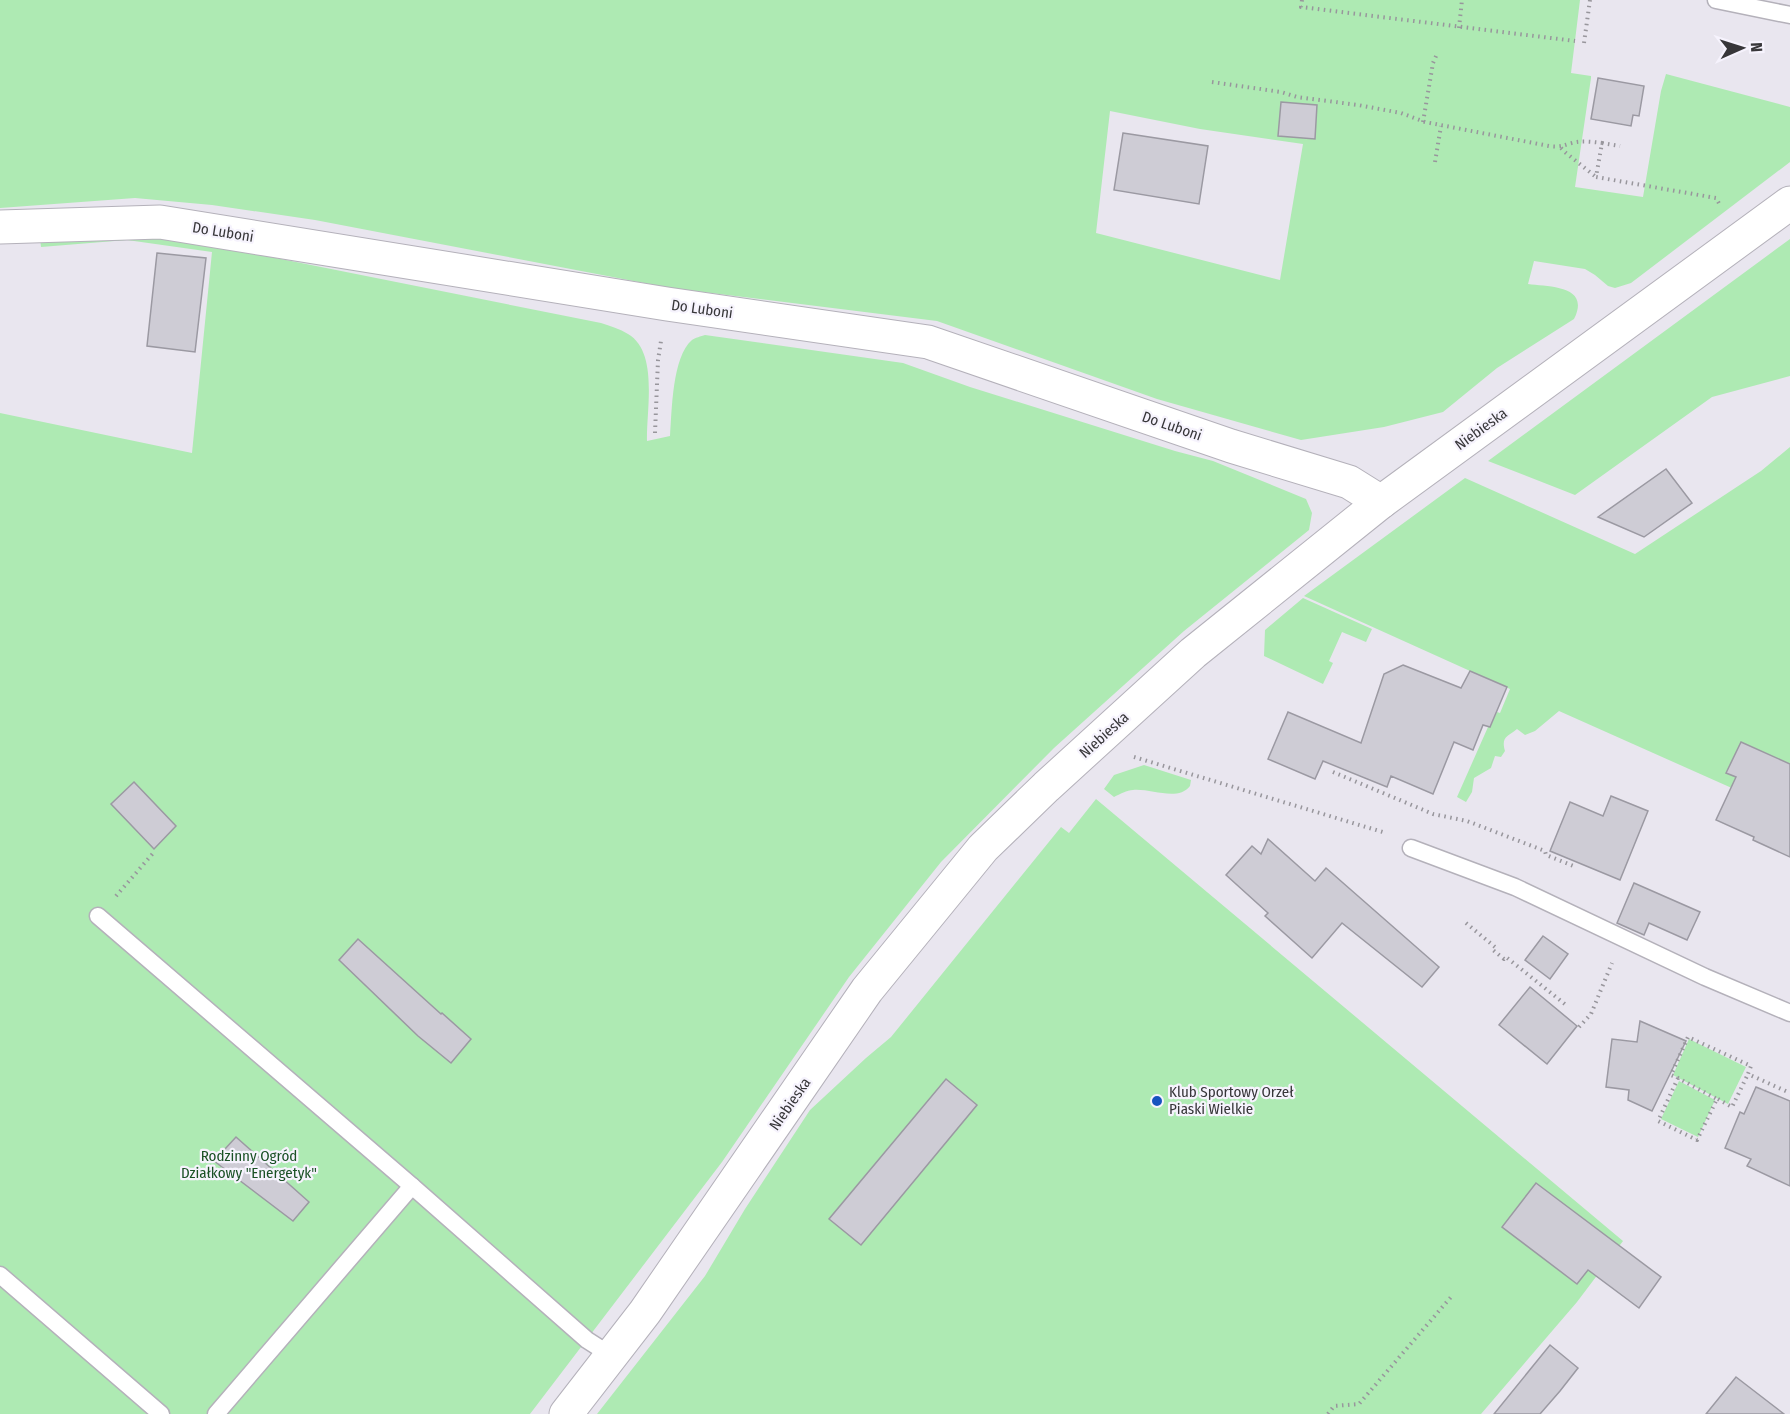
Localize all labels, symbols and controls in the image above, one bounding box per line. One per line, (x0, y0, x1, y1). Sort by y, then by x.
north arrow (1712, 18, 1772, 78)
text: N (1747, 42, 1766, 53)
street label: Do Luboni (191, 218, 255, 246)
street label: Do Luboni (670, 296, 734, 322)
street label: Niebieska (1451, 404, 1511, 454)
street label: Do Luboni (1140, 407, 1204, 445)
street label: Niebieska (1076, 708, 1132, 762)
street label: Niebieska (765, 1074, 815, 1134)
place label: Klub Sportowy Orzeł Piaski Wielkie (1169, 1083, 1294, 1118)
marker: Klub Sportowy Orzeł Piaski Wielkie (1150, 1094, 1164, 1108)
park label: Rodzinny Ogród Działkowy "Energetyk" (181, 1147, 317, 1182)

